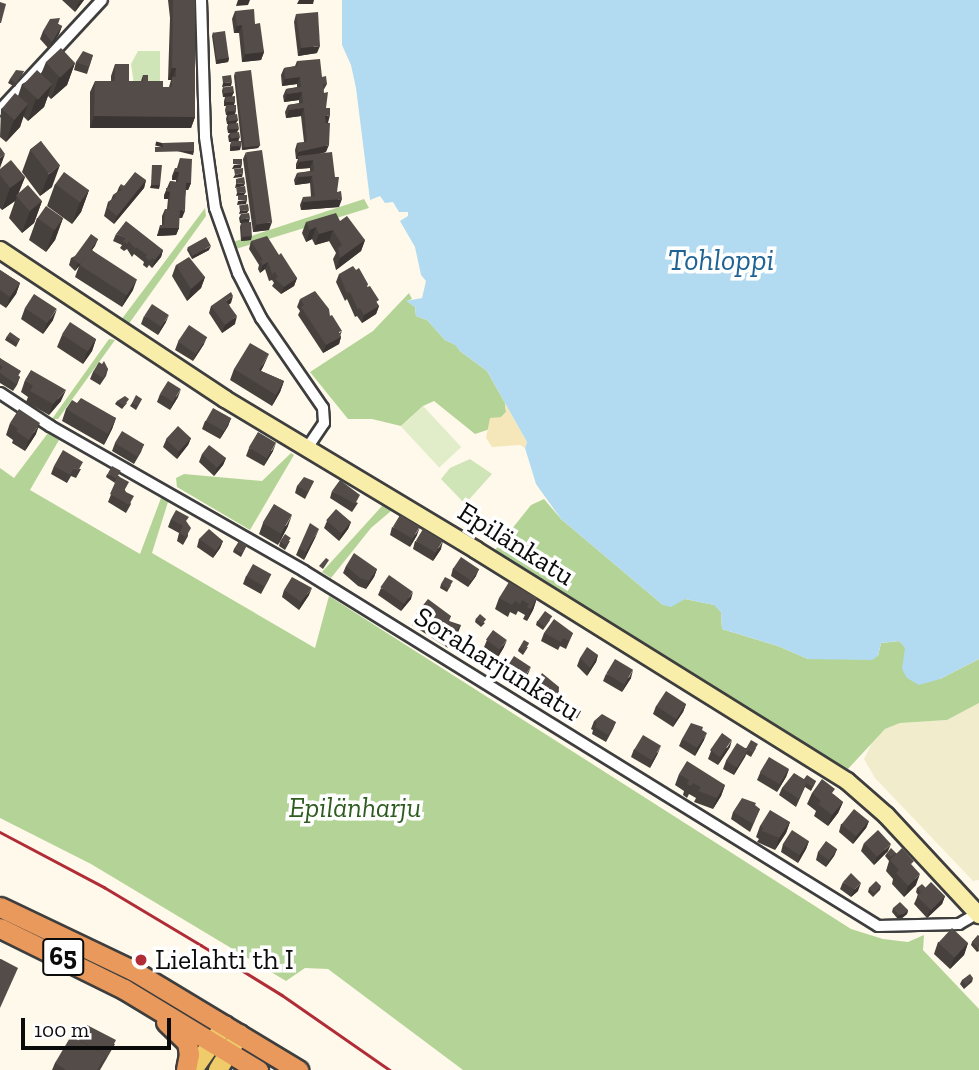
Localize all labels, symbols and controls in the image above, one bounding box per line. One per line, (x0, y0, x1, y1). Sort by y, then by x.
water label: Tohloppi (668, 242, 774, 278)
street label: Epilänkatu (452, 495, 580, 593)
street label: Soraharjunkatu (408, 600, 586, 728)
park label: Epilänharju (289, 791, 421, 825)
road number: 65 (42, 934, 84, 980)
place label: Lielahti th I (155, 943, 294, 977)
marker: Lielahti th I (133, 952, 149, 968)
scale bar (24, 1004, 175, 1048)
text: 100 m (34, 1017, 89, 1042)

